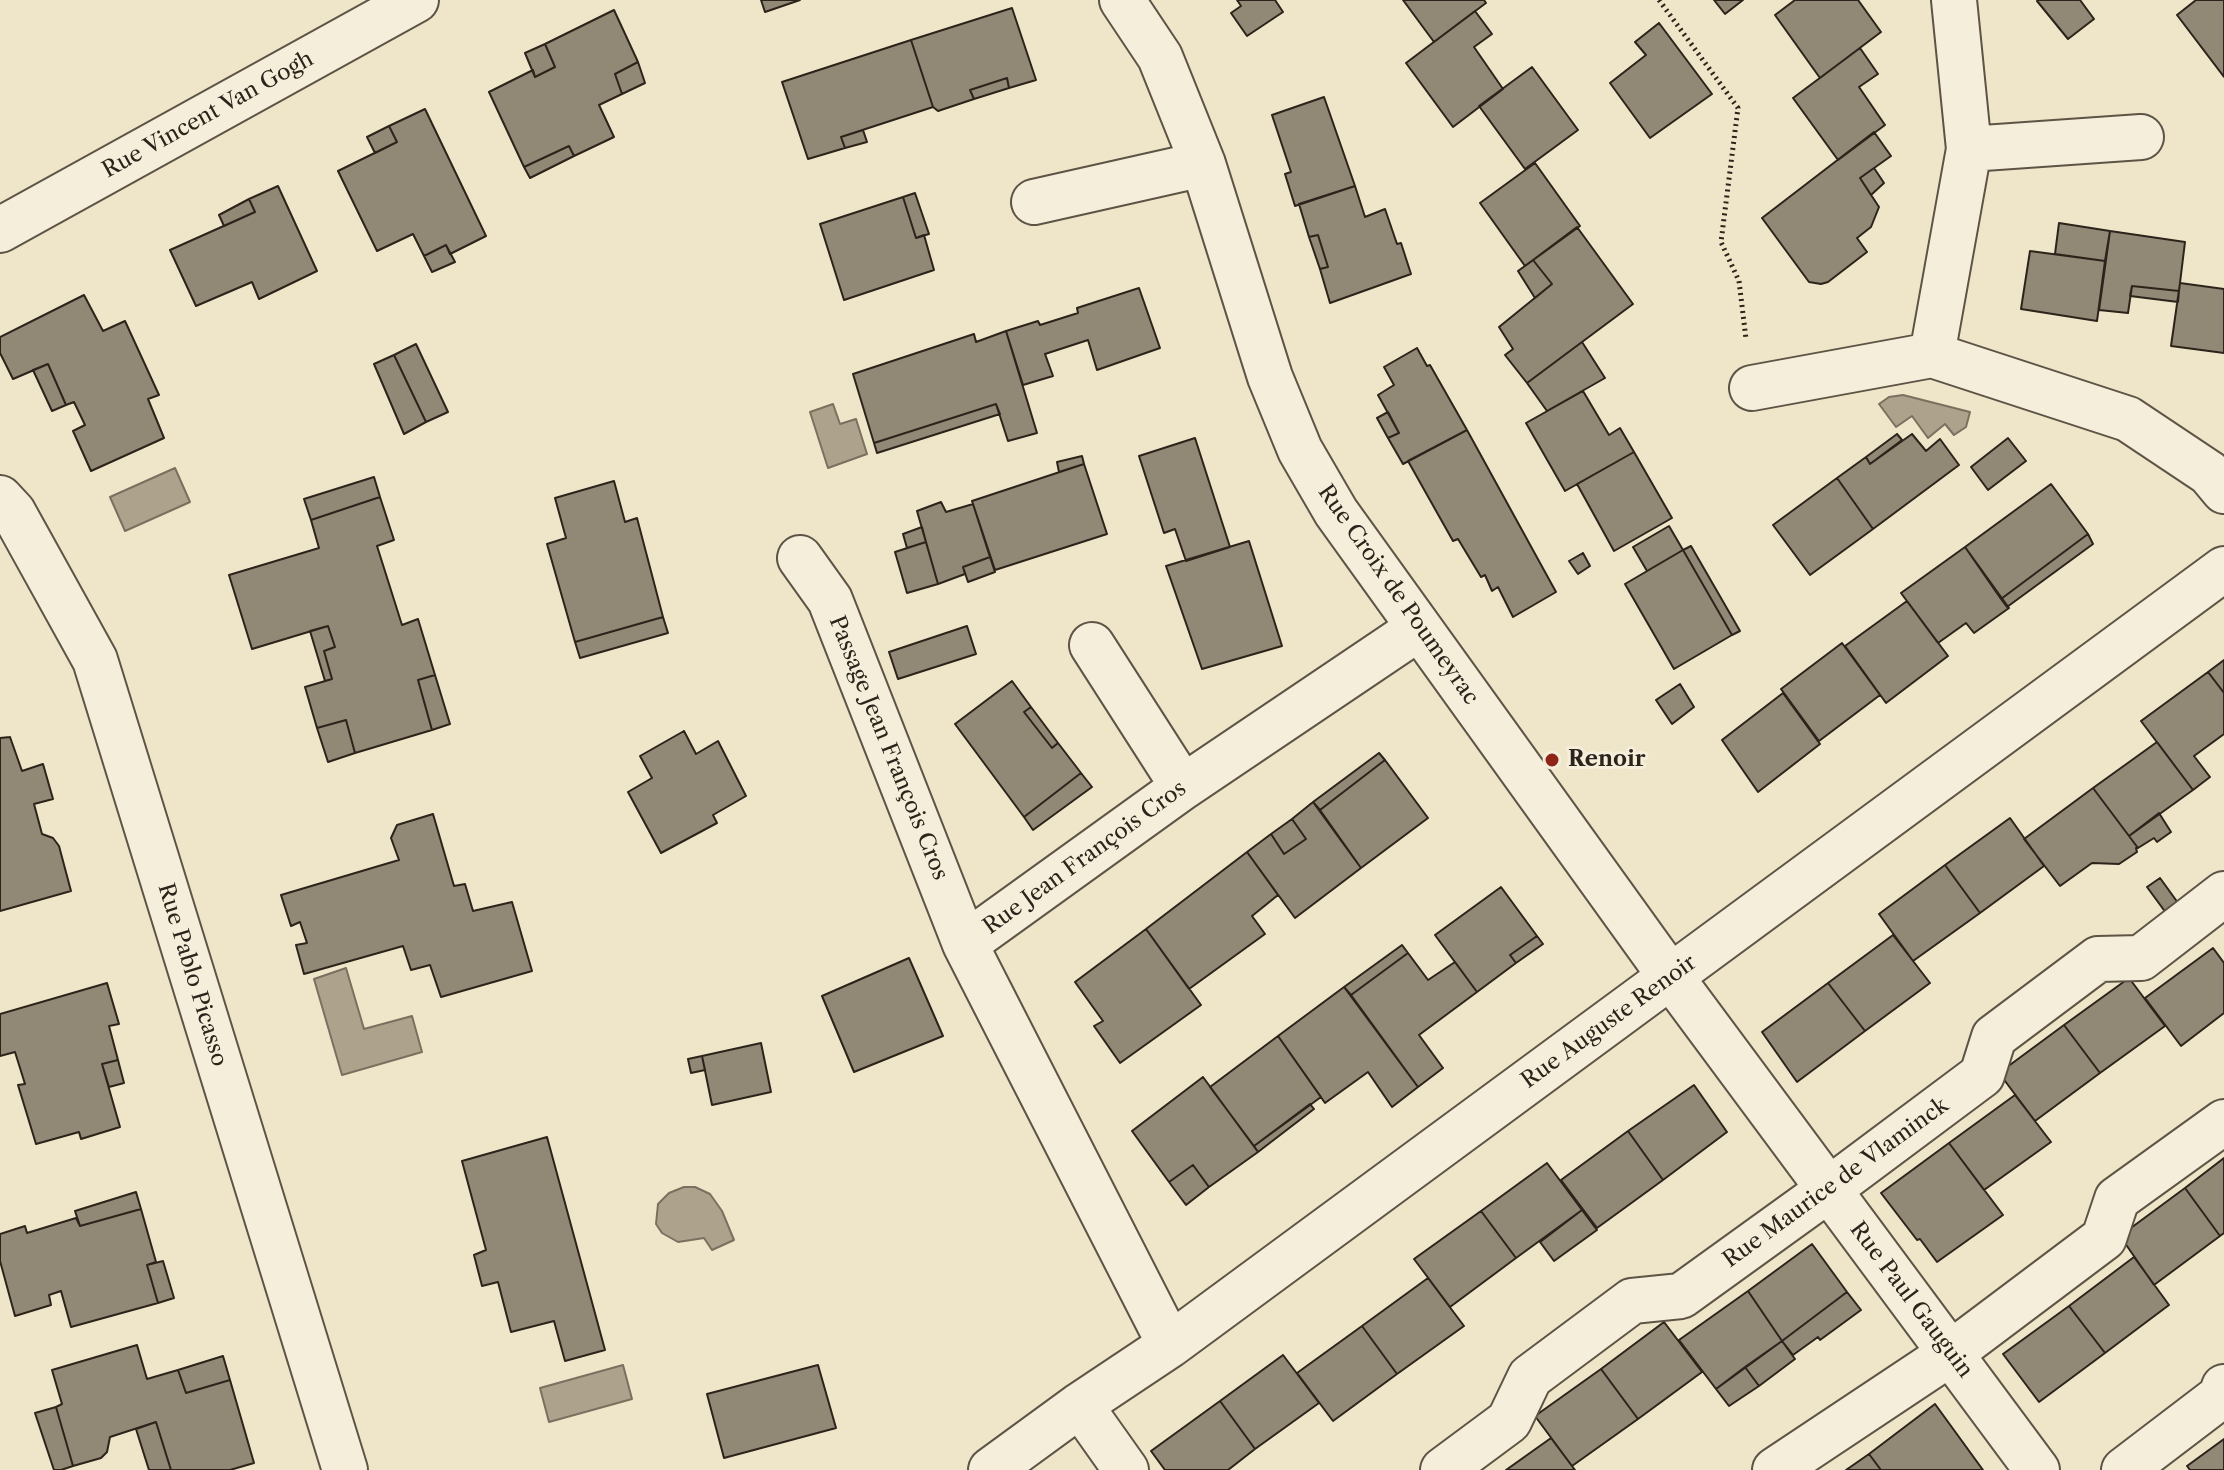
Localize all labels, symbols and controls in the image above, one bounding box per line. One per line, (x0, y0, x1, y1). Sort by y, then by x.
street label: Rue Vincent Van Gogh (98, 46, 318, 184)
street label: Rue Croix de Poumeyrac (1312, 480, 1484, 710)
street label: Passage Jean François Cros (823, 612, 953, 884)
place label: Renoir (1568, 747, 1646, 773)
marker: Renoir (1543, 751, 1561, 769)
street label: Rue Jean François Cros (979, 776, 1191, 940)
street label: Rue Pablo Picasso (152, 880, 232, 1070)
street label: Rue Auguste Renoir (1517, 950, 1701, 1094)
street label: Rue Maurice de Vlaminck (1718, 1092, 1954, 1274)
street label: Rue Paul Gauguin (1844, 1217, 1978, 1383)

